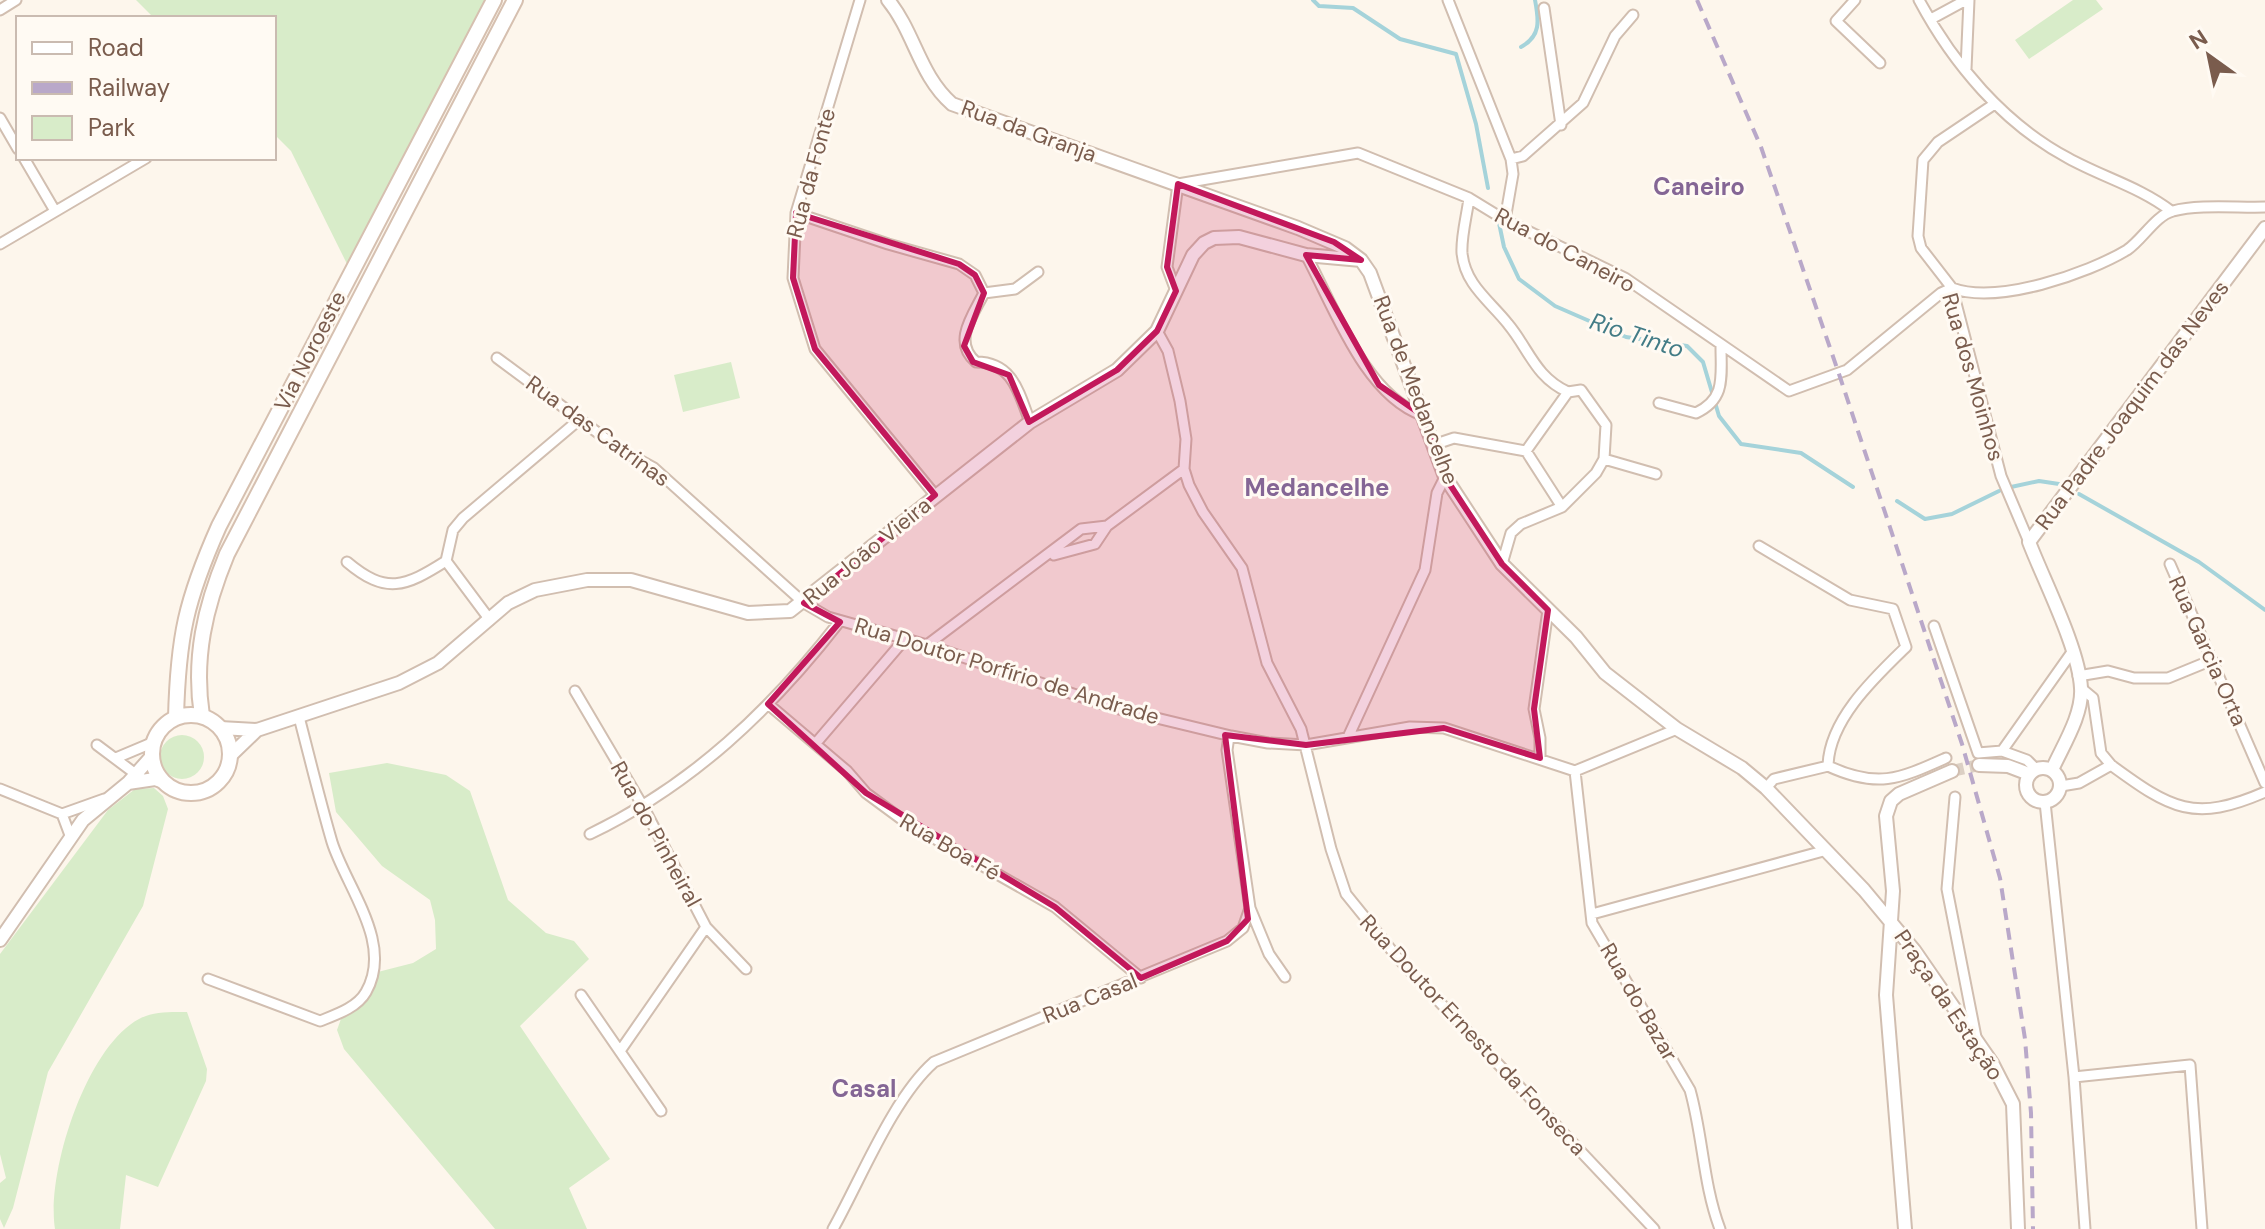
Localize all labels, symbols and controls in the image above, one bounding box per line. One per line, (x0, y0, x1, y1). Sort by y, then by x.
legend (16, 16, 276, 160)
north arrow (2169, 16, 2249, 96)
text: N (2184, 23, 2213, 56)
text: Road (88, 32, 144, 63)
text: Railway (88, 72, 170, 103)
street label: Rua da Granja (957, 93, 1101, 169)
street label: Rua da Fonte (780, 105, 842, 241)
text: Park (88, 112, 135, 143)
district label: Caneiro (1653, 171, 1745, 202)
street label: Rua do Caneiro (1490, 201, 1640, 299)
street label: Rua Padre Joaquim das Neves (2029, 274, 2235, 536)
street label: Via Noroeste (267, 286, 353, 416)
street label: Rua dos Moinhos (1935, 290, 2011, 464)
street label: Rua de Medancelhe (1367, 291, 1465, 489)
water label: Rio Tinto (1586, 305, 1688, 365)
street label: Rua das Catrinas (520, 369, 676, 493)
district label: Medancelhe (1244, 472, 1390, 503)
street label: Rua João Vieira (797, 491, 937, 611)
street label: Rua Garcia Orta (2162, 571, 2254, 731)
street label: Rua Doutor Porfírio de Andrade (851, 611, 1163, 731)
street label: Rua do Pinheiral (604, 756, 708, 912)
street label: Rua Boa Fé (894, 807, 1006, 887)
street label: Rua Doutor Ernesto da Fonseca (1353, 908, 1593, 1162)
street label: Praça da Estação (1888, 924, 2010, 1086)
street label: Rua do Bazar (1594, 938, 1684, 1066)
street label: Rua Casal (1039, 966, 1141, 1030)
district label: Casal (831, 1073, 897, 1104)

